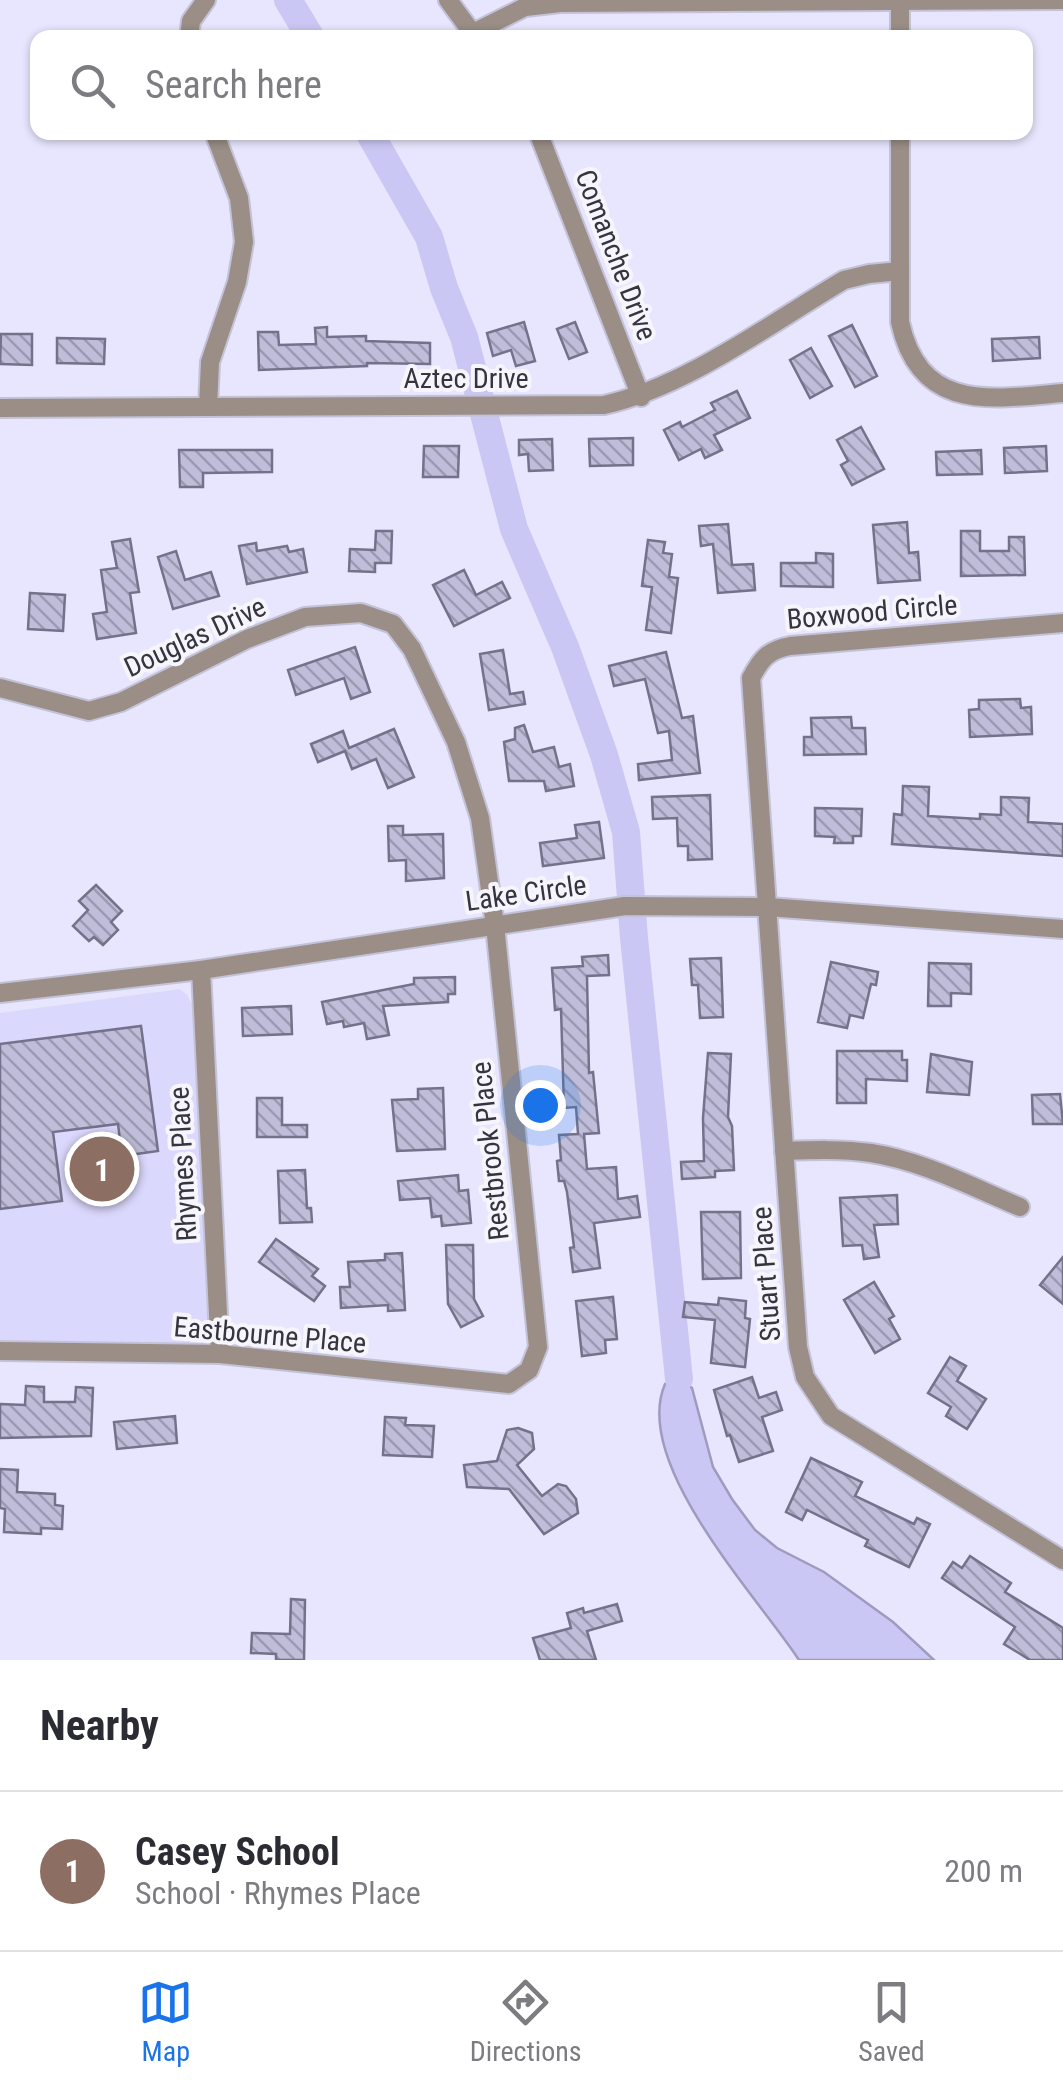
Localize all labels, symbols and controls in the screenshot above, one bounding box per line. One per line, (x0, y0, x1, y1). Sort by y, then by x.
search box (30, 30, 1033, 140)
icon: search (65, 58, 120, 113)
text: Search here (145, 63, 322, 107)
street label: Comanche Drive (568, 165, 664, 345)
street label: Aztec Drive (403, 362, 529, 395)
street label: Boxwood Circle (785, 588, 959, 636)
street label: Douglas Drive (119, 590, 271, 684)
street label: Lake Circle (463, 868, 589, 918)
street label: Restbrook Place (464, 1060, 516, 1242)
your location (515, 1080, 566, 1131)
street label: Rhymes Place (162, 1086, 204, 1242)
pin: 1 (70, 1132, 134, 1206)
street label: Stuart Place (745, 1205, 787, 1343)
street label: Eastbourne Place (173, 1310, 367, 1360)
text: Nearby (40, 1701, 159, 1750)
text: Casey School (135, 1830, 340, 1874)
text: 1 (64, 1852, 81, 1890)
text: 200 m (944, 1852, 1023, 1890)
text: School · Rhymes Place (135, 1874, 421, 1912)
tab: Map (138, 1975, 193, 2068)
tab: Directions (470, 1975, 582, 2068)
tab: Saved (858, 1975, 925, 2068)

